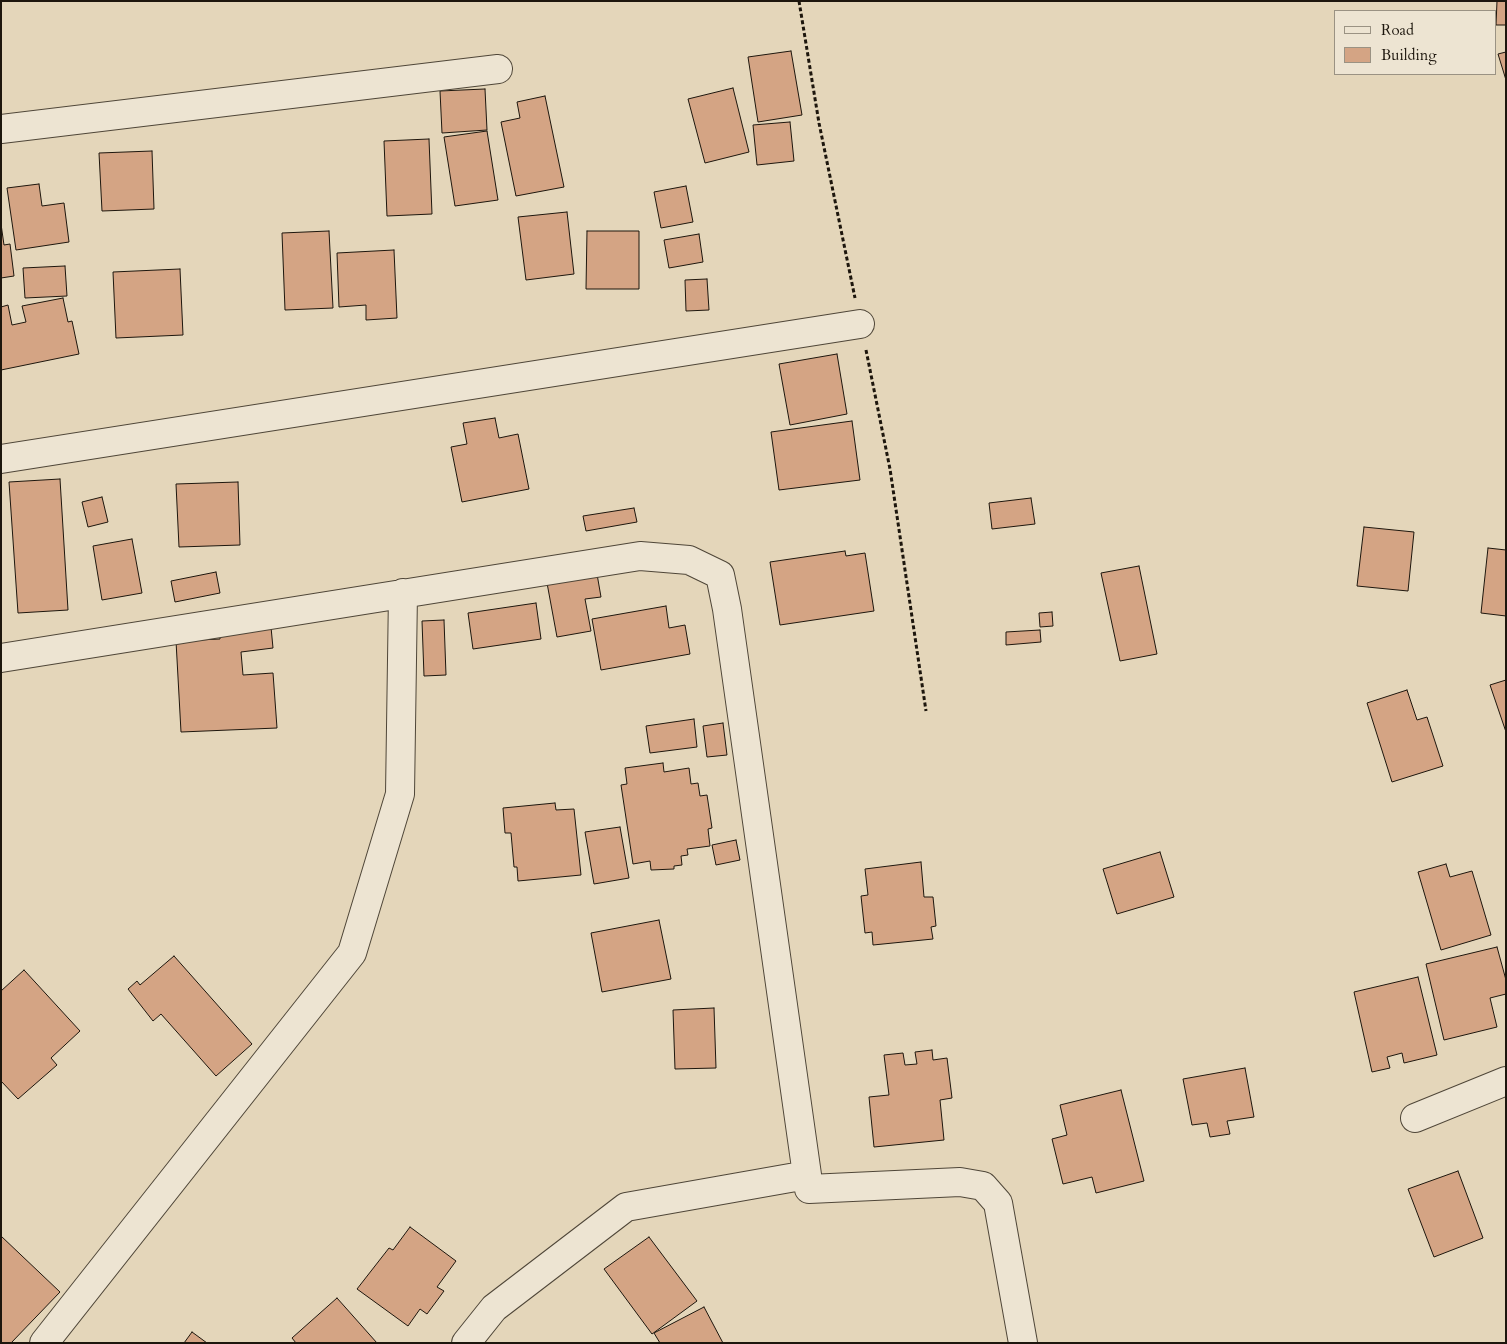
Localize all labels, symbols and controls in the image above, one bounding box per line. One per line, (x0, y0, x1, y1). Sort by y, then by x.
legend (1334, 10, 1497, 75)
text: Road (1381, 20, 1414, 40)
text: Building (1381, 45, 1437, 65)

